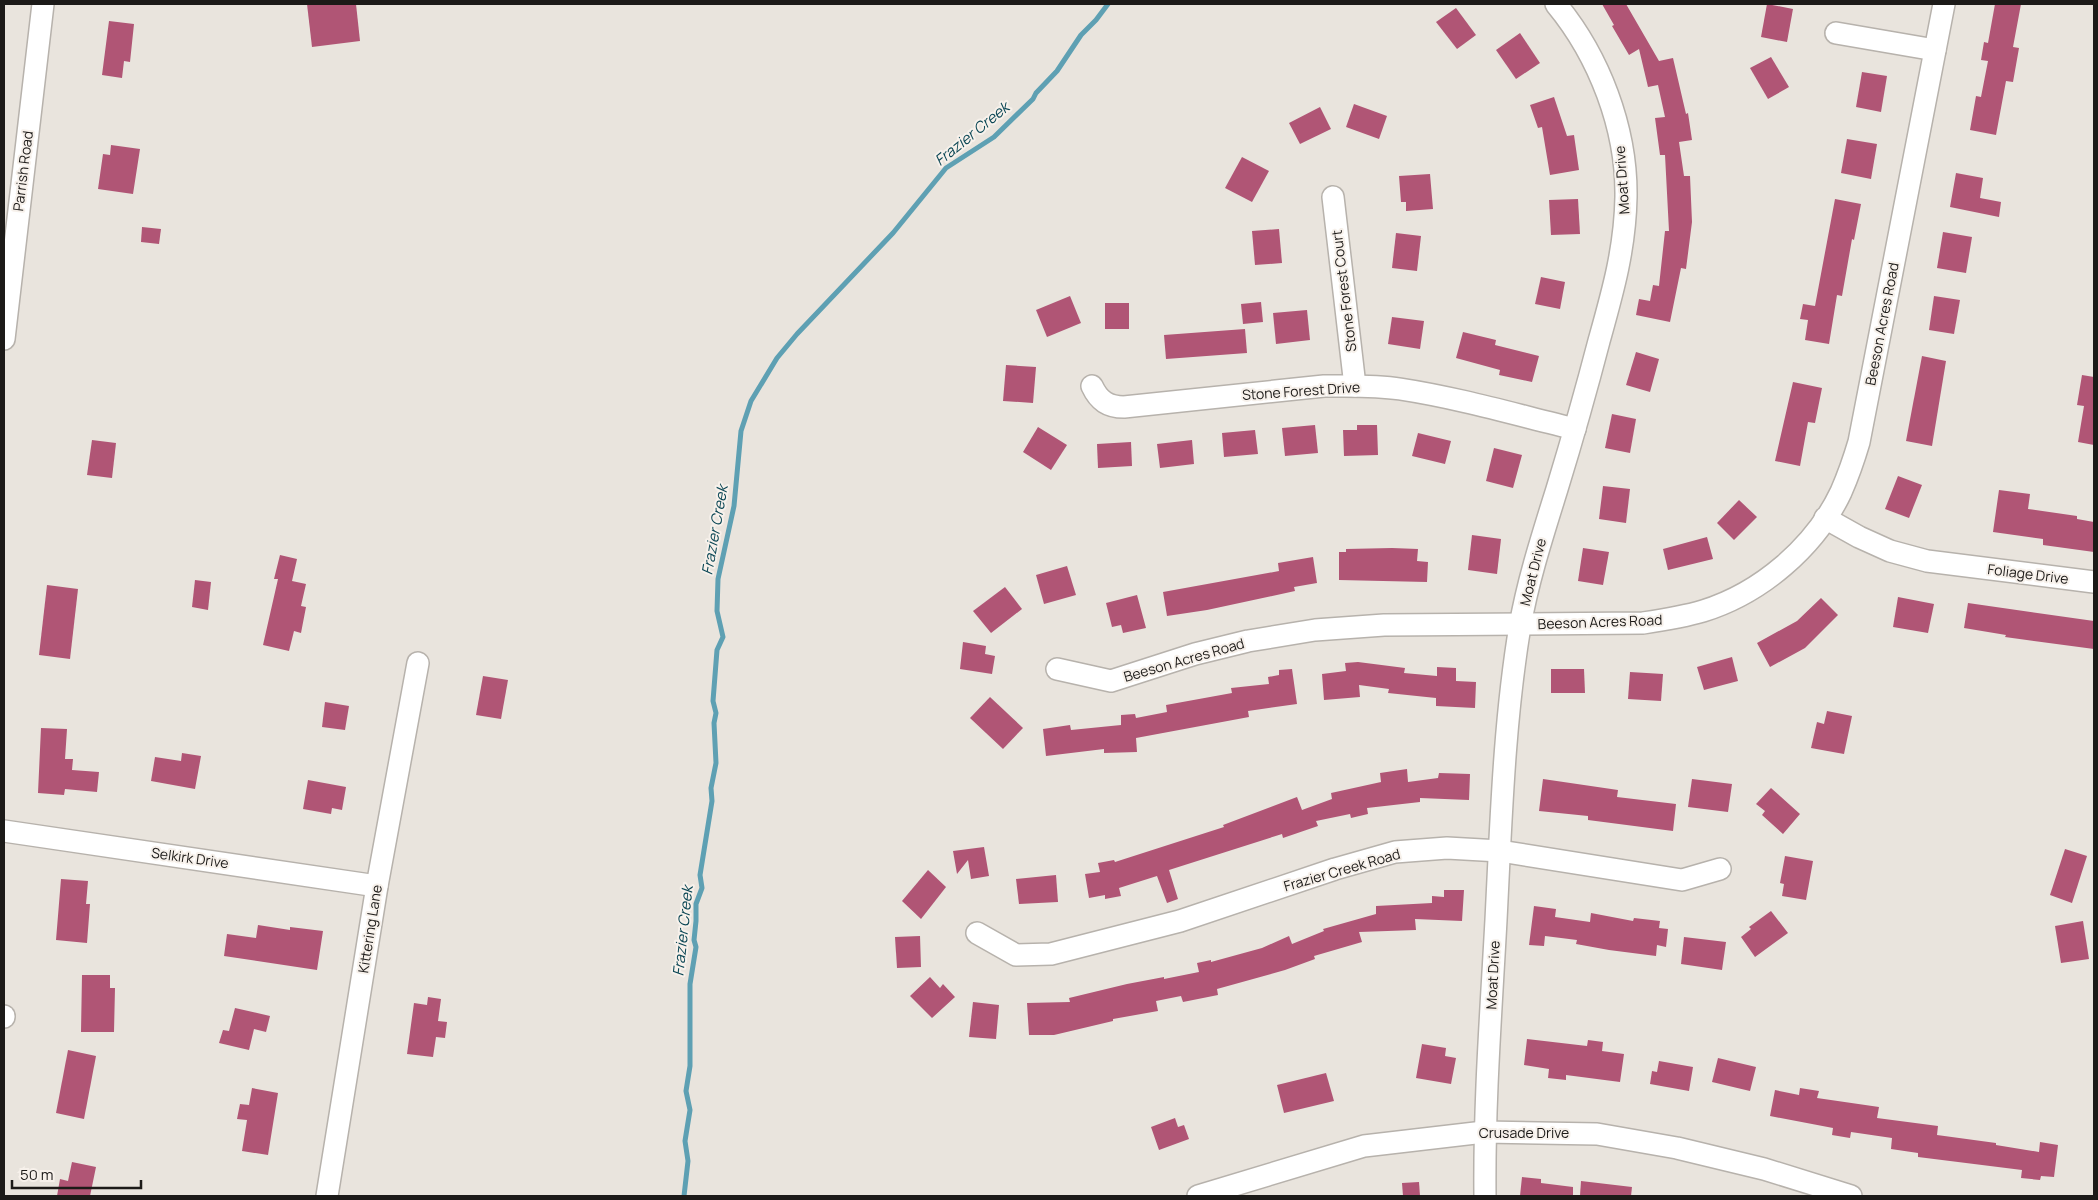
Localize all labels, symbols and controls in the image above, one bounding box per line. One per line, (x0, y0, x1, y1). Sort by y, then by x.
water label: Frazier Creek (930, 95, 1015, 170)
street label: Parrish Road (8, 130, 37, 212)
street label: Moat Drive (1610, 145, 1633, 215)
street label: Stone Forest Court (1327, 229, 1360, 353)
street label: Beeson Acres Road (1860, 261, 1903, 387)
street label: Stone Forest Drive (1241, 377, 1361, 404)
water label: Frazier Creek (696, 481, 733, 576)
street label: Moat Drive (1515, 536, 1550, 608)
street label: Foliage Drive (1986, 559, 2070, 588)
street label: Beeson Acres Road (1537, 610, 1663, 633)
street label: Beeson Acres Road (1121, 633, 1246, 686)
street label: Selkirk Drive (150, 843, 230, 872)
street label: Frazier Creek Road (1281, 844, 1402, 895)
water label: Frazier Creek (667, 882, 698, 977)
street label: Kittering Lane (353, 883, 386, 974)
street label: Moat Drive (1481, 940, 1504, 1010)
street label: Crusade Drive (1479, 1123, 1569, 1142)
scale bar (12, 1158, 141, 1190)
text: 50 m (20, 1164, 54, 1185)

